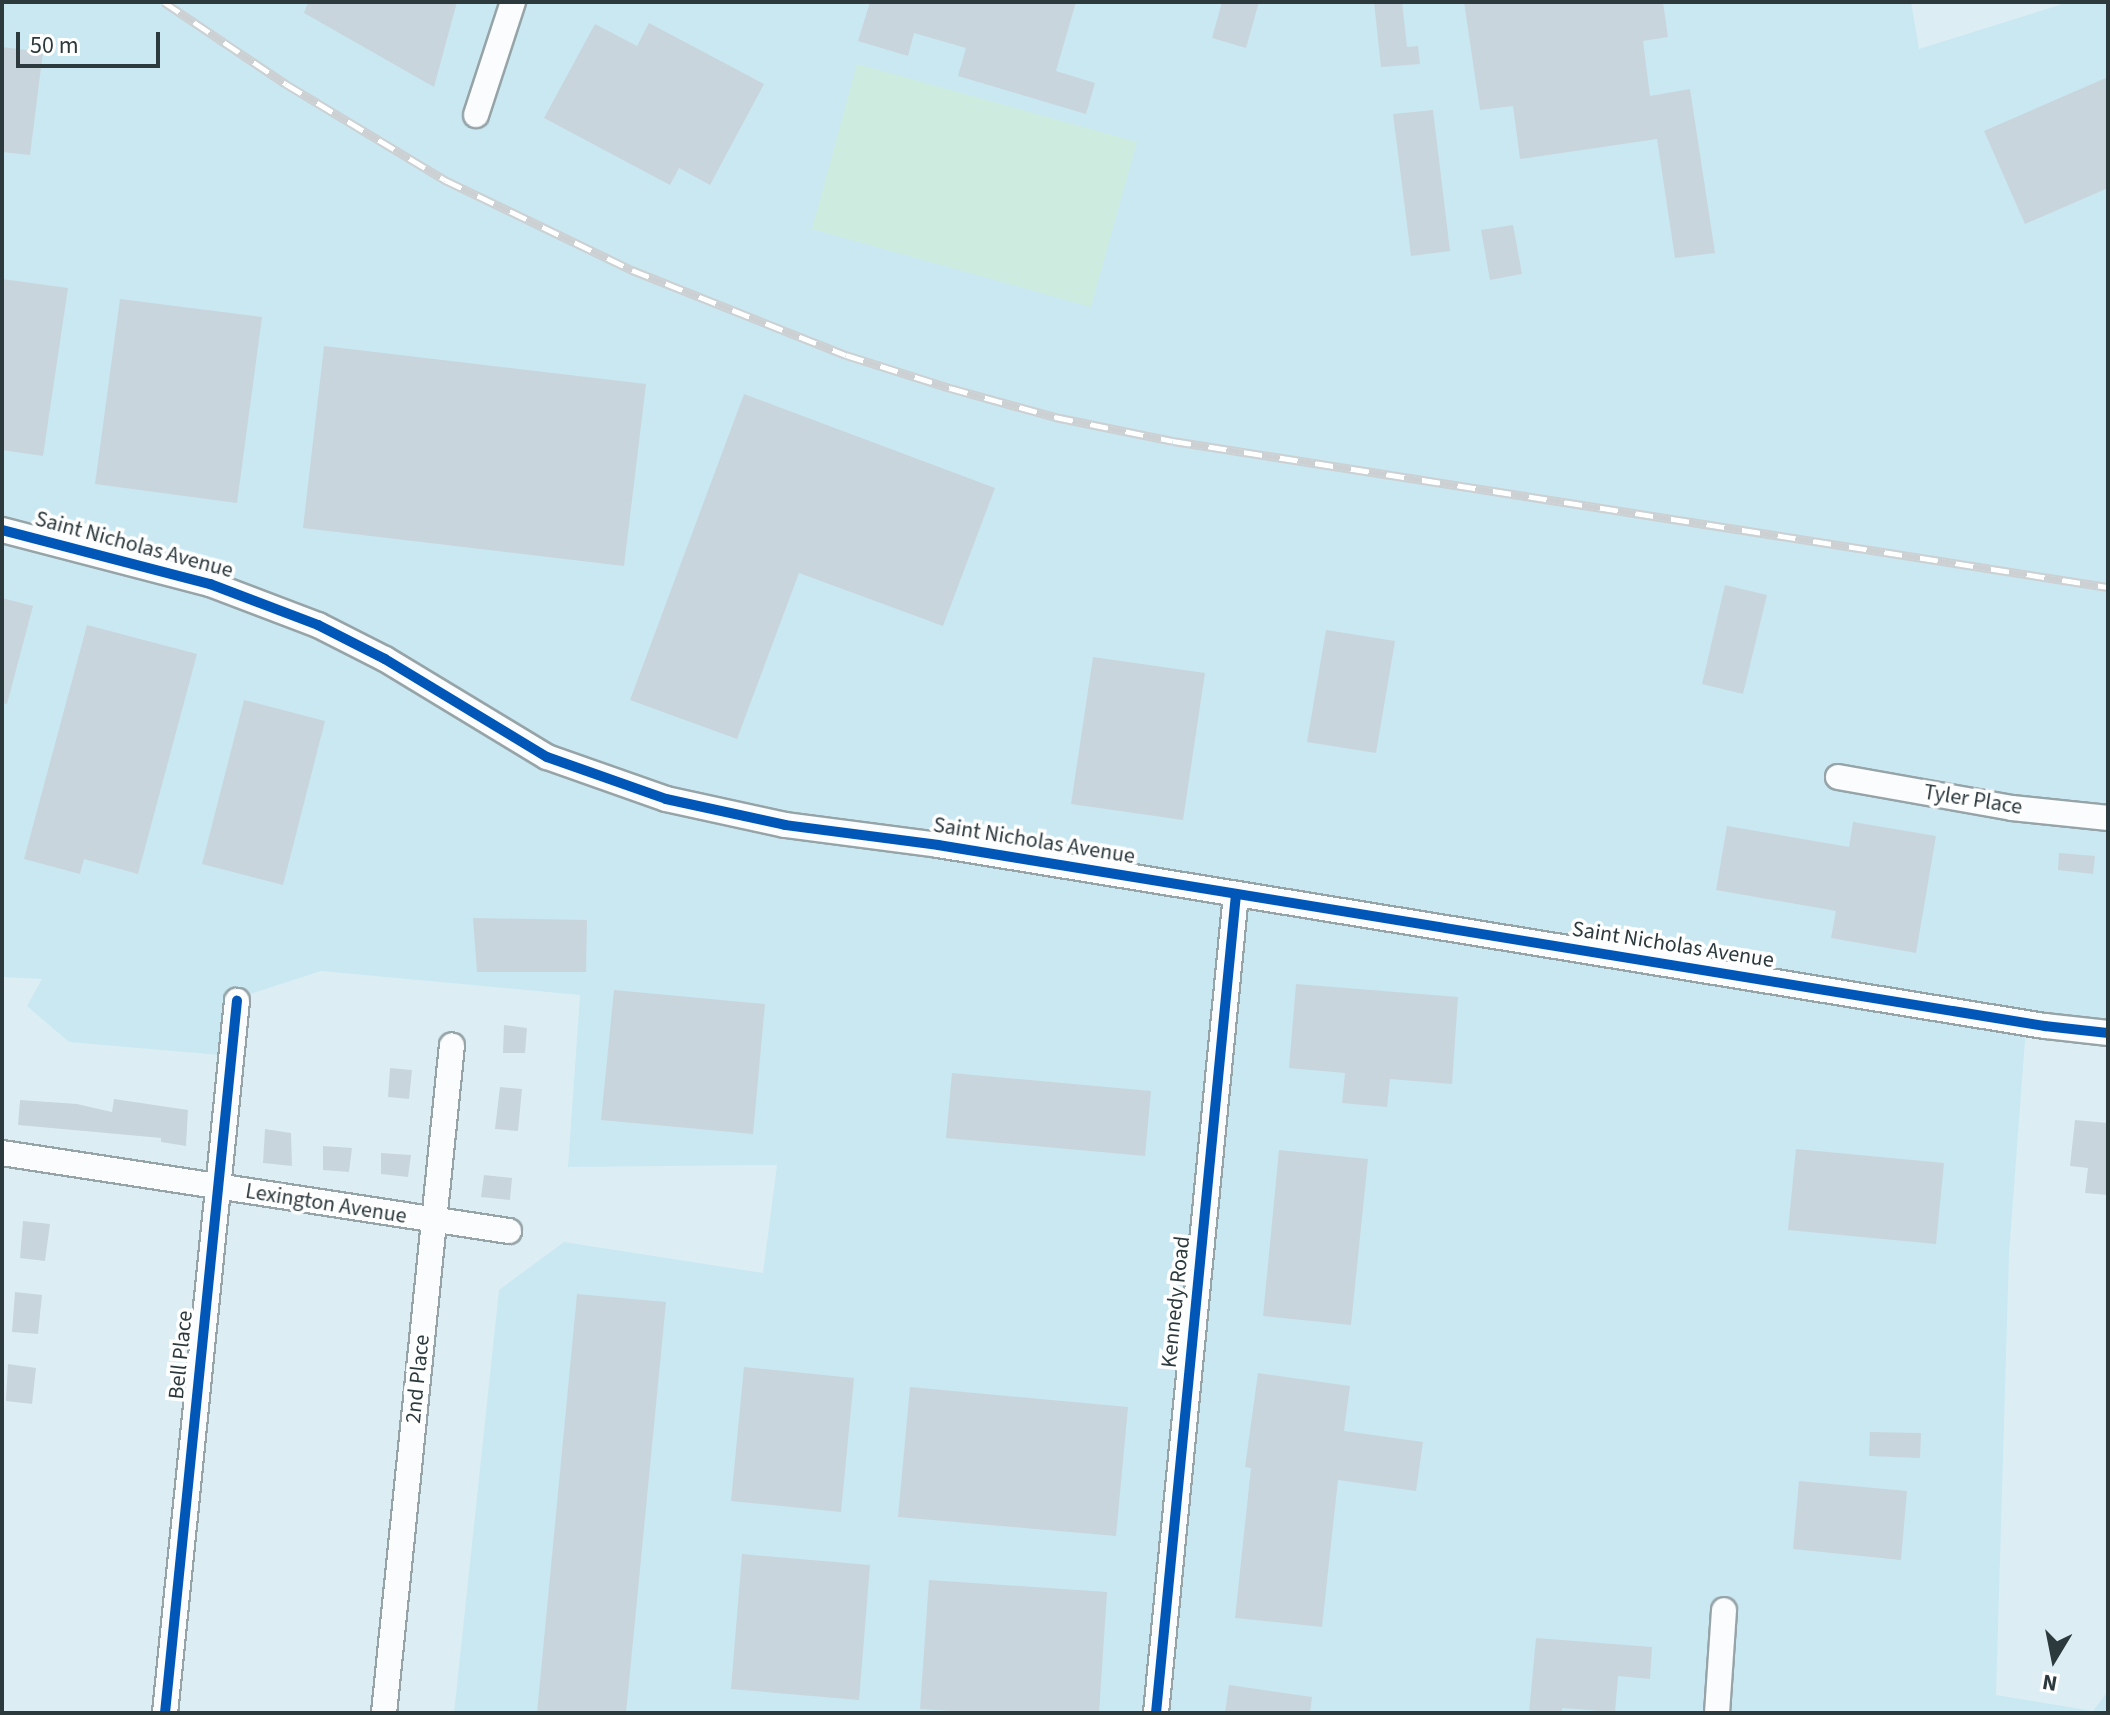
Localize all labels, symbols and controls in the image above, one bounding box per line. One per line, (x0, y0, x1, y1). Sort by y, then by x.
scale bar (20, 16, 164, 66)
text: 50 m (30, 28, 79, 63)
street label: Saint Nicholas Avenue (32, 506, 236, 584)
street label: Tyler Place (1922, 779, 2024, 821)
street label: Saint Nicholas Avenue (931, 812, 1137, 870)
street label: Saint Nicholas Avenue (1570, 916, 1776, 974)
street label: Lexington Avenue (244, 1178, 408, 1230)
street label: Kennedy Road (1156, 1235, 1196, 1369)
street label: Bell Place (163, 1309, 199, 1401)
street label: 2nd Place (400, 1333, 436, 1425)
north arrow (2014, 1619, 2094, 1699)
text: N (2040, 1666, 2060, 1700)

